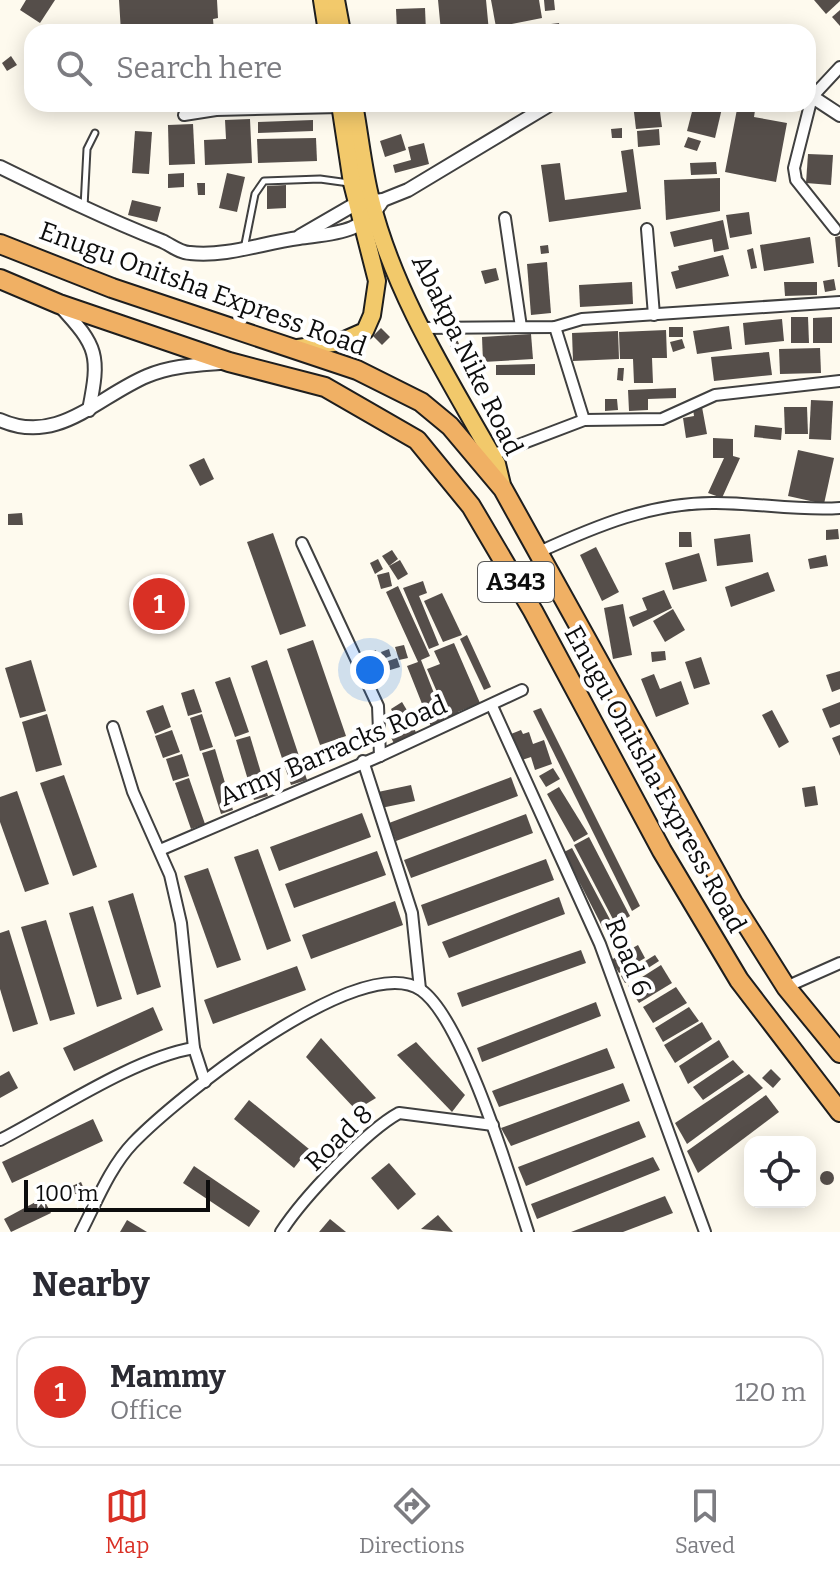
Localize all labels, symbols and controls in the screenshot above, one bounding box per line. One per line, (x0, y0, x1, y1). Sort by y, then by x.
search box (24, 24, 816, 112)
icon: search (52, 46, 96, 90)
text: Search here (116, 50, 283, 86)
street label: Enugu Onitsha Express Road (35, 215, 371, 363)
street label: Abakpa Nike Road (405, 250, 529, 460)
road number: A343 (478, 562, 554, 602)
pin: 1 (133, 574, 185, 634)
street label: Enugu Onitsha Express Road (558, 620, 752, 938)
your location (350, 650, 390, 690)
street label: Army Barracks Road (215, 689, 451, 813)
street label: Road 6 (598, 913, 658, 1001)
street label: Road 8 (299, 1098, 379, 1178)
map controls (744, 1136, 816, 1208)
button: locate (744, 1136, 816, 1208)
scale bar (24, 1176, 210, 1212)
text: 100 m (36, 1180, 99, 1207)
text: Nearby (32, 1264, 150, 1305)
text: Mammy (110, 1359, 226, 1395)
text: 1 (54, 1377, 66, 1408)
text: 120 m (735, 1377, 806, 1408)
text: Office (110, 1395, 182, 1426)
tab: Map (105, 1484, 149, 1559)
tab: Directions (359, 1484, 465, 1559)
tab: Saved (675, 1484, 735, 1559)

